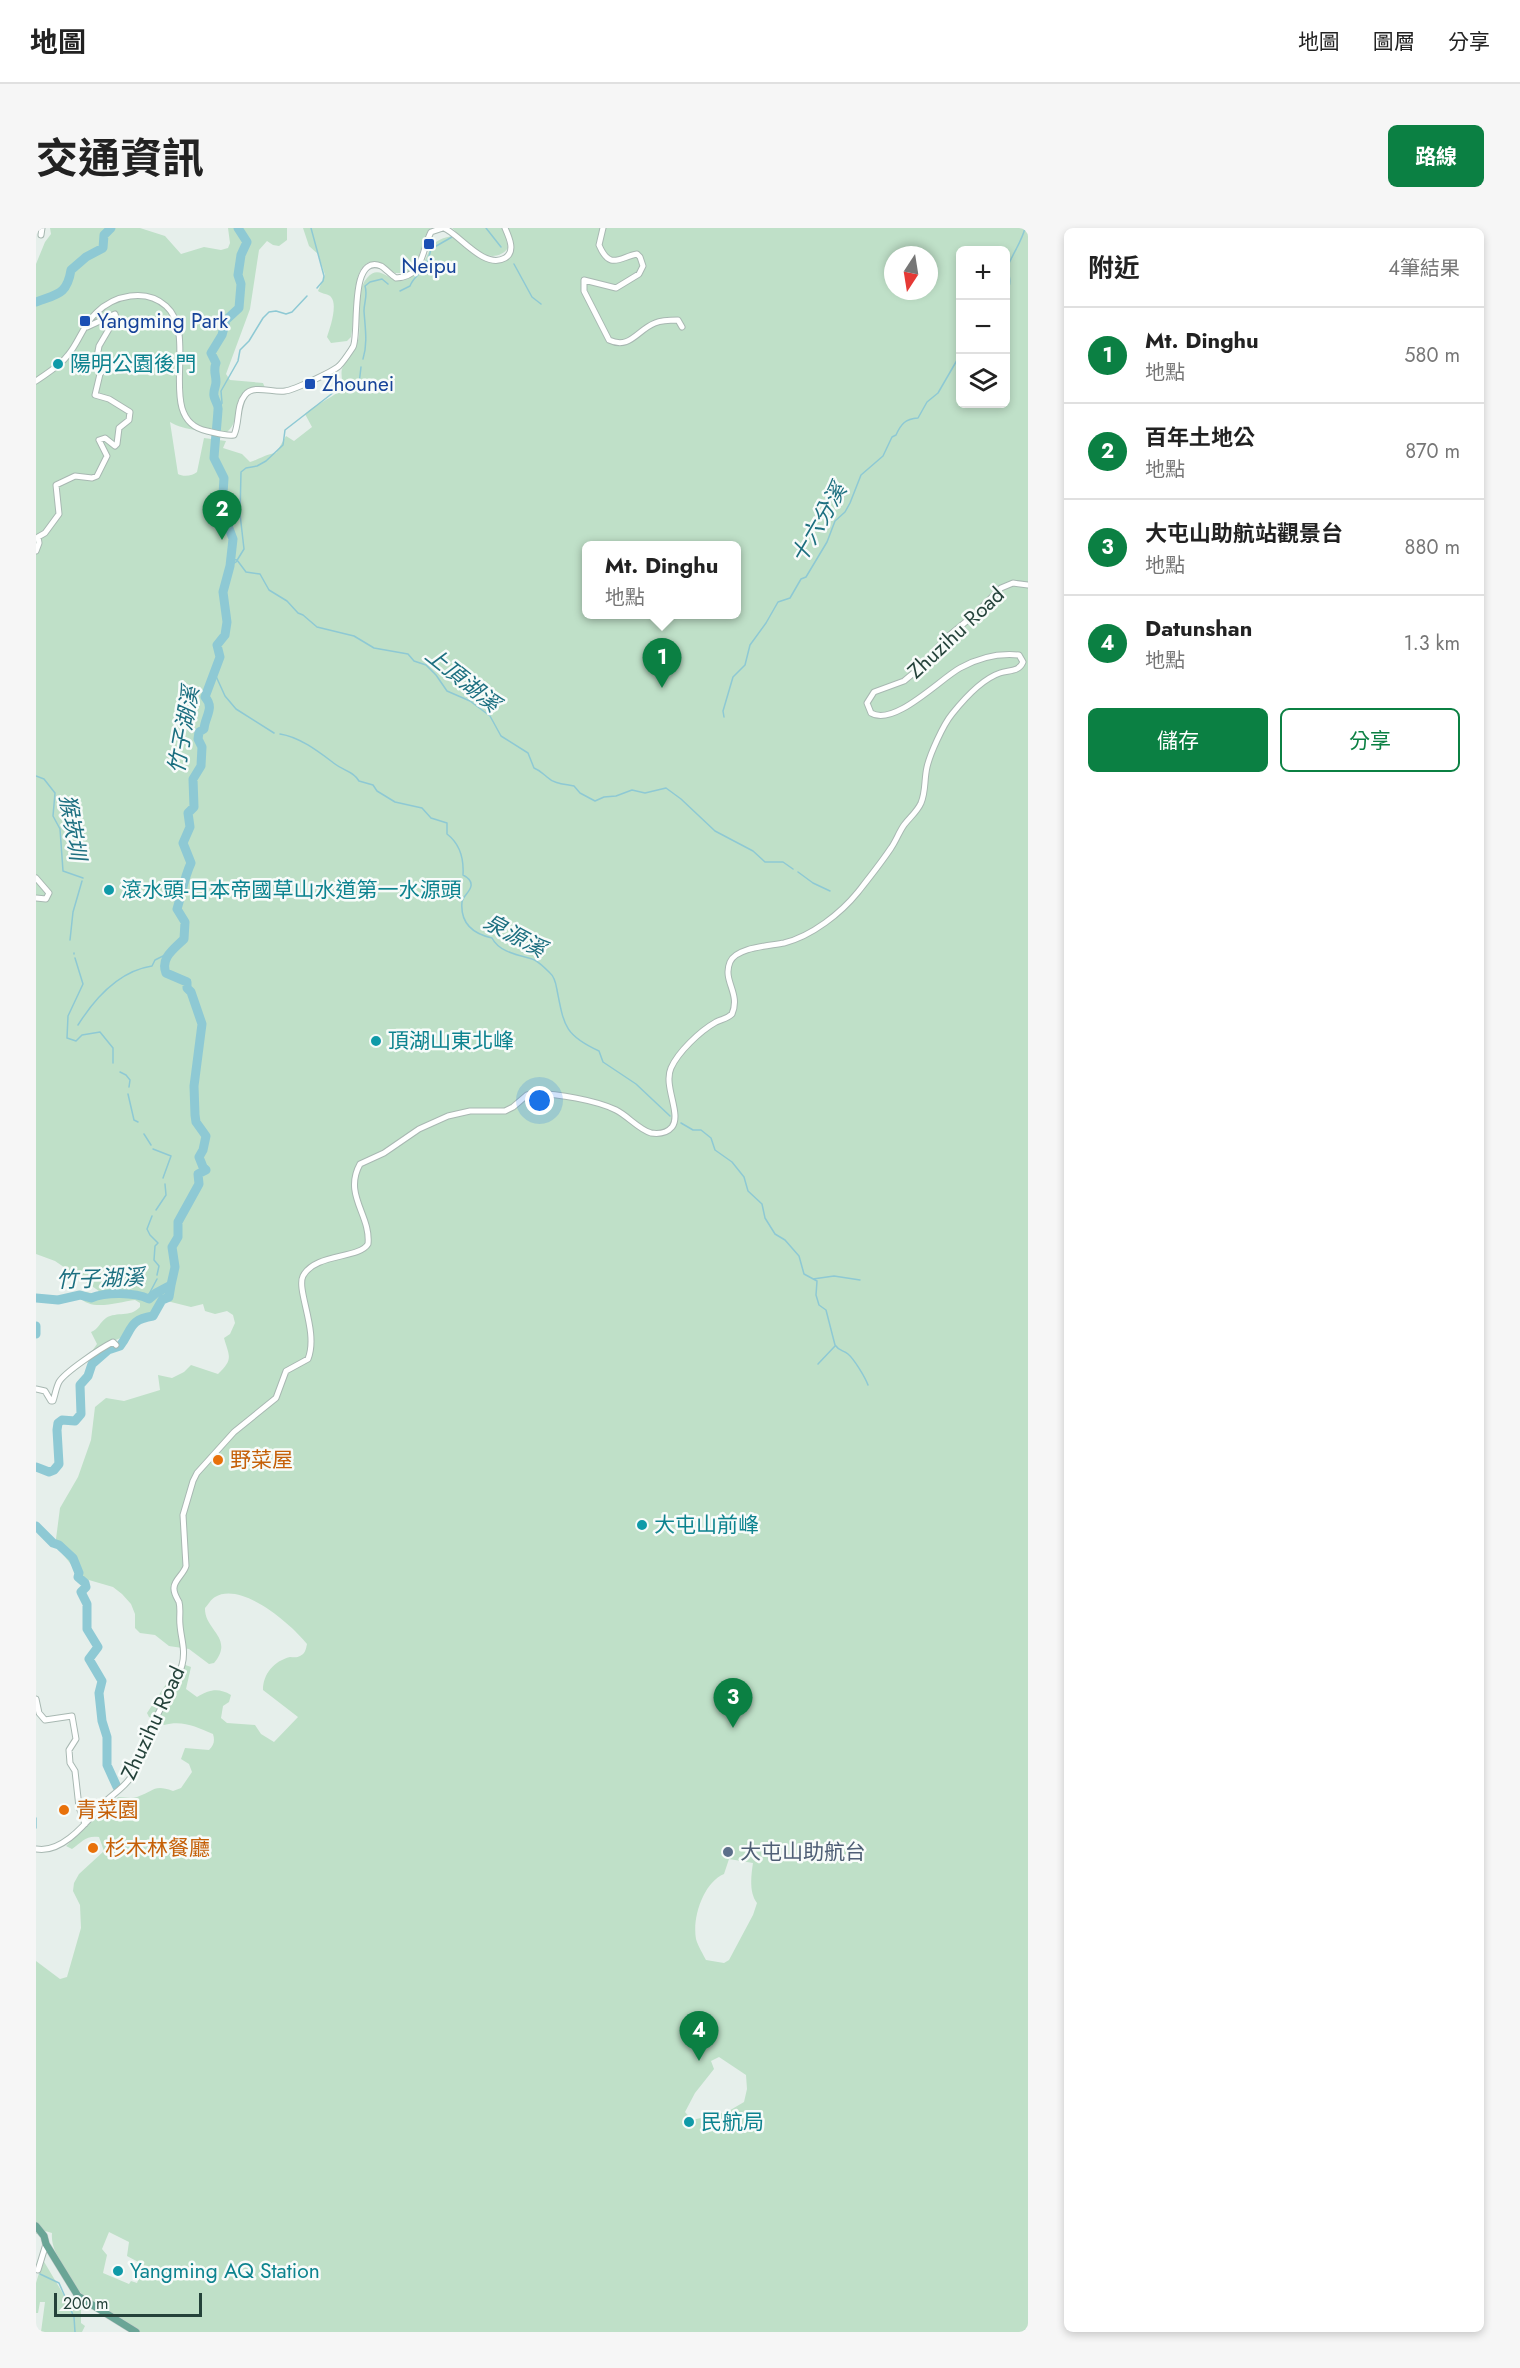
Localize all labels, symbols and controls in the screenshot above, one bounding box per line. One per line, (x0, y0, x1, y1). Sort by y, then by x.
text: 地圖 (30, 22, 86, 63)
text: 地圖 (1298, 27, 1340, 57)
text: 圖層 (1373, 27, 1415, 57)
text: 分享 (1448, 27, 1490, 57)
button: 路線 (1388, 125, 1484, 187)
text: 交通資訊 (36, 128, 204, 189)
marker: Neipu (422, 237, 436, 251)
north arrow (884, 246, 938, 300)
map controls (956, 246, 1010, 408)
button: + (956, 246, 1010, 300)
text: 附近 (1088, 249, 1140, 287)
place label: Neipu (401, 251, 457, 281)
text: 4筆結果 (1388, 254, 1460, 283)
button: − (956, 300, 1010, 354)
place label: Yangming Park (97, 306, 229, 336)
marker: Yangming Park (78, 314, 92, 328)
text: Mt. Dinghu (1145, 324, 1259, 356)
text: 1 (1102, 341, 1113, 370)
text: 580 m (1404, 341, 1460, 370)
place label: 陽明公園後門 (70, 349, 196, 379)
button: layers (956, 354, 1010, 408)
marker: 陽明公園後門 (51, 357, 65, 371)
text: 地點 (1145, 358, 1185, 387)
place label: Zhounei (322, 369, 394, 399)
marker: Zhounei (303, 377, 317, 391)
text: 百年土地公 (1145, 421, 1255, 453)
text: 2 (1101, 437, 1114, 466)
text: 870 m (1405, 437, 1460, 466)
text: 地點 (1145, 455, 1185, 484)
water label: 十六分溪 (782, 474, 855, 569)
pin: 2 (202, 490, 242, 540)
text: 大屯山助航站觀景台 (1145, 517, 1343, 549)
text: 3 (1101, 533, 1114, 562)
text: 880 m (1405, 533, 1460, 562)
popup (582, 541, 741, 619)
text: Mt. Dinghu (605, 549, 718, 581)
text: 地點 (1145, 551, 1185, 580)
street label: Zhuzihu Road (901, 580, 1011, 686)
text: 地點 (605, 583, 645, 612)
text: Datunshan (1145, 612, 1252, 644)
text: 4 (1101, 629, 1114, 658)
text: 1.3 km (1404, 629, 1460, 658)
pin: 1 (642, 638, 682, 688)
water label: 上頂湖溪 (419, 639, 510, 721)
text: 地點 (1145, 646, 1185, 675)
water label: 竹子湖溪 (160, 681, 207, 776)
button: 儲存 (1088, 708, 1268, 772)
button: 分享 (1280, 708, 1460, 772)
water label: 猴崁圳 (52, 792, 95, 865)
place label: 滾水頭-日本帝國草山水道第一水源頭 (121, 875, 461, 905)
marker: 滾水頭-日本帝國草山水道第一水源頭 (102, 883, 116, 897)
water label: 泉源溪 (478, 905, 554, 966)
place label: 頂湖山東北峰 (388, 1026, 514, 1056)
marker: 頂湖山東北峰 (369, 1034, 383, 1048)
your location (525, 1086, 554, 1115)
water label: 竹子湖溪 (55, 1260, 148, 1296)
place label: 野菜屋 (230, 1445, 293, 1475)
marker: 野菜屋 (211, 1453, 225, 1467)
place label: 大屯山前峰 (654, 1510, 759, 1540)
marker: 大屯山前峰 (635, 1518, 649, 1532)
street label: Zhuzihu Road (114, 1661, 192, 1785)
pin: 3 (714, 1678, 752, 1728)
place label: 青菜園 (76, 1795, 139, 1825)
marker: 青菜園 (57, 1803, 71, 1817)
place label: 杉木林餐廳 (105, 1833, 210, 1863)
place label: 大屯山助航台 (740, 1837, 866, 1867)
marker: 杉木林餐廳 (86, 1841, 100, 1855)
marker: 大屯山助航台 (721, 1845, 735, 1859)
pin: 4 (680, 2012, 718, 2061)
place label: 民航局 (701, 2107, 764, 2137)
marker: 民航局 (682, 2115, 696, 2129)
place label: Yangming AQ Station (130, 2256, 320, 2286)
marker: Yangming AQ Station (111, 2264, 125, 2278)
scale bar (54, 2290, 202, 2318)
text: 200 m (63, 2292, 109, 2315)

